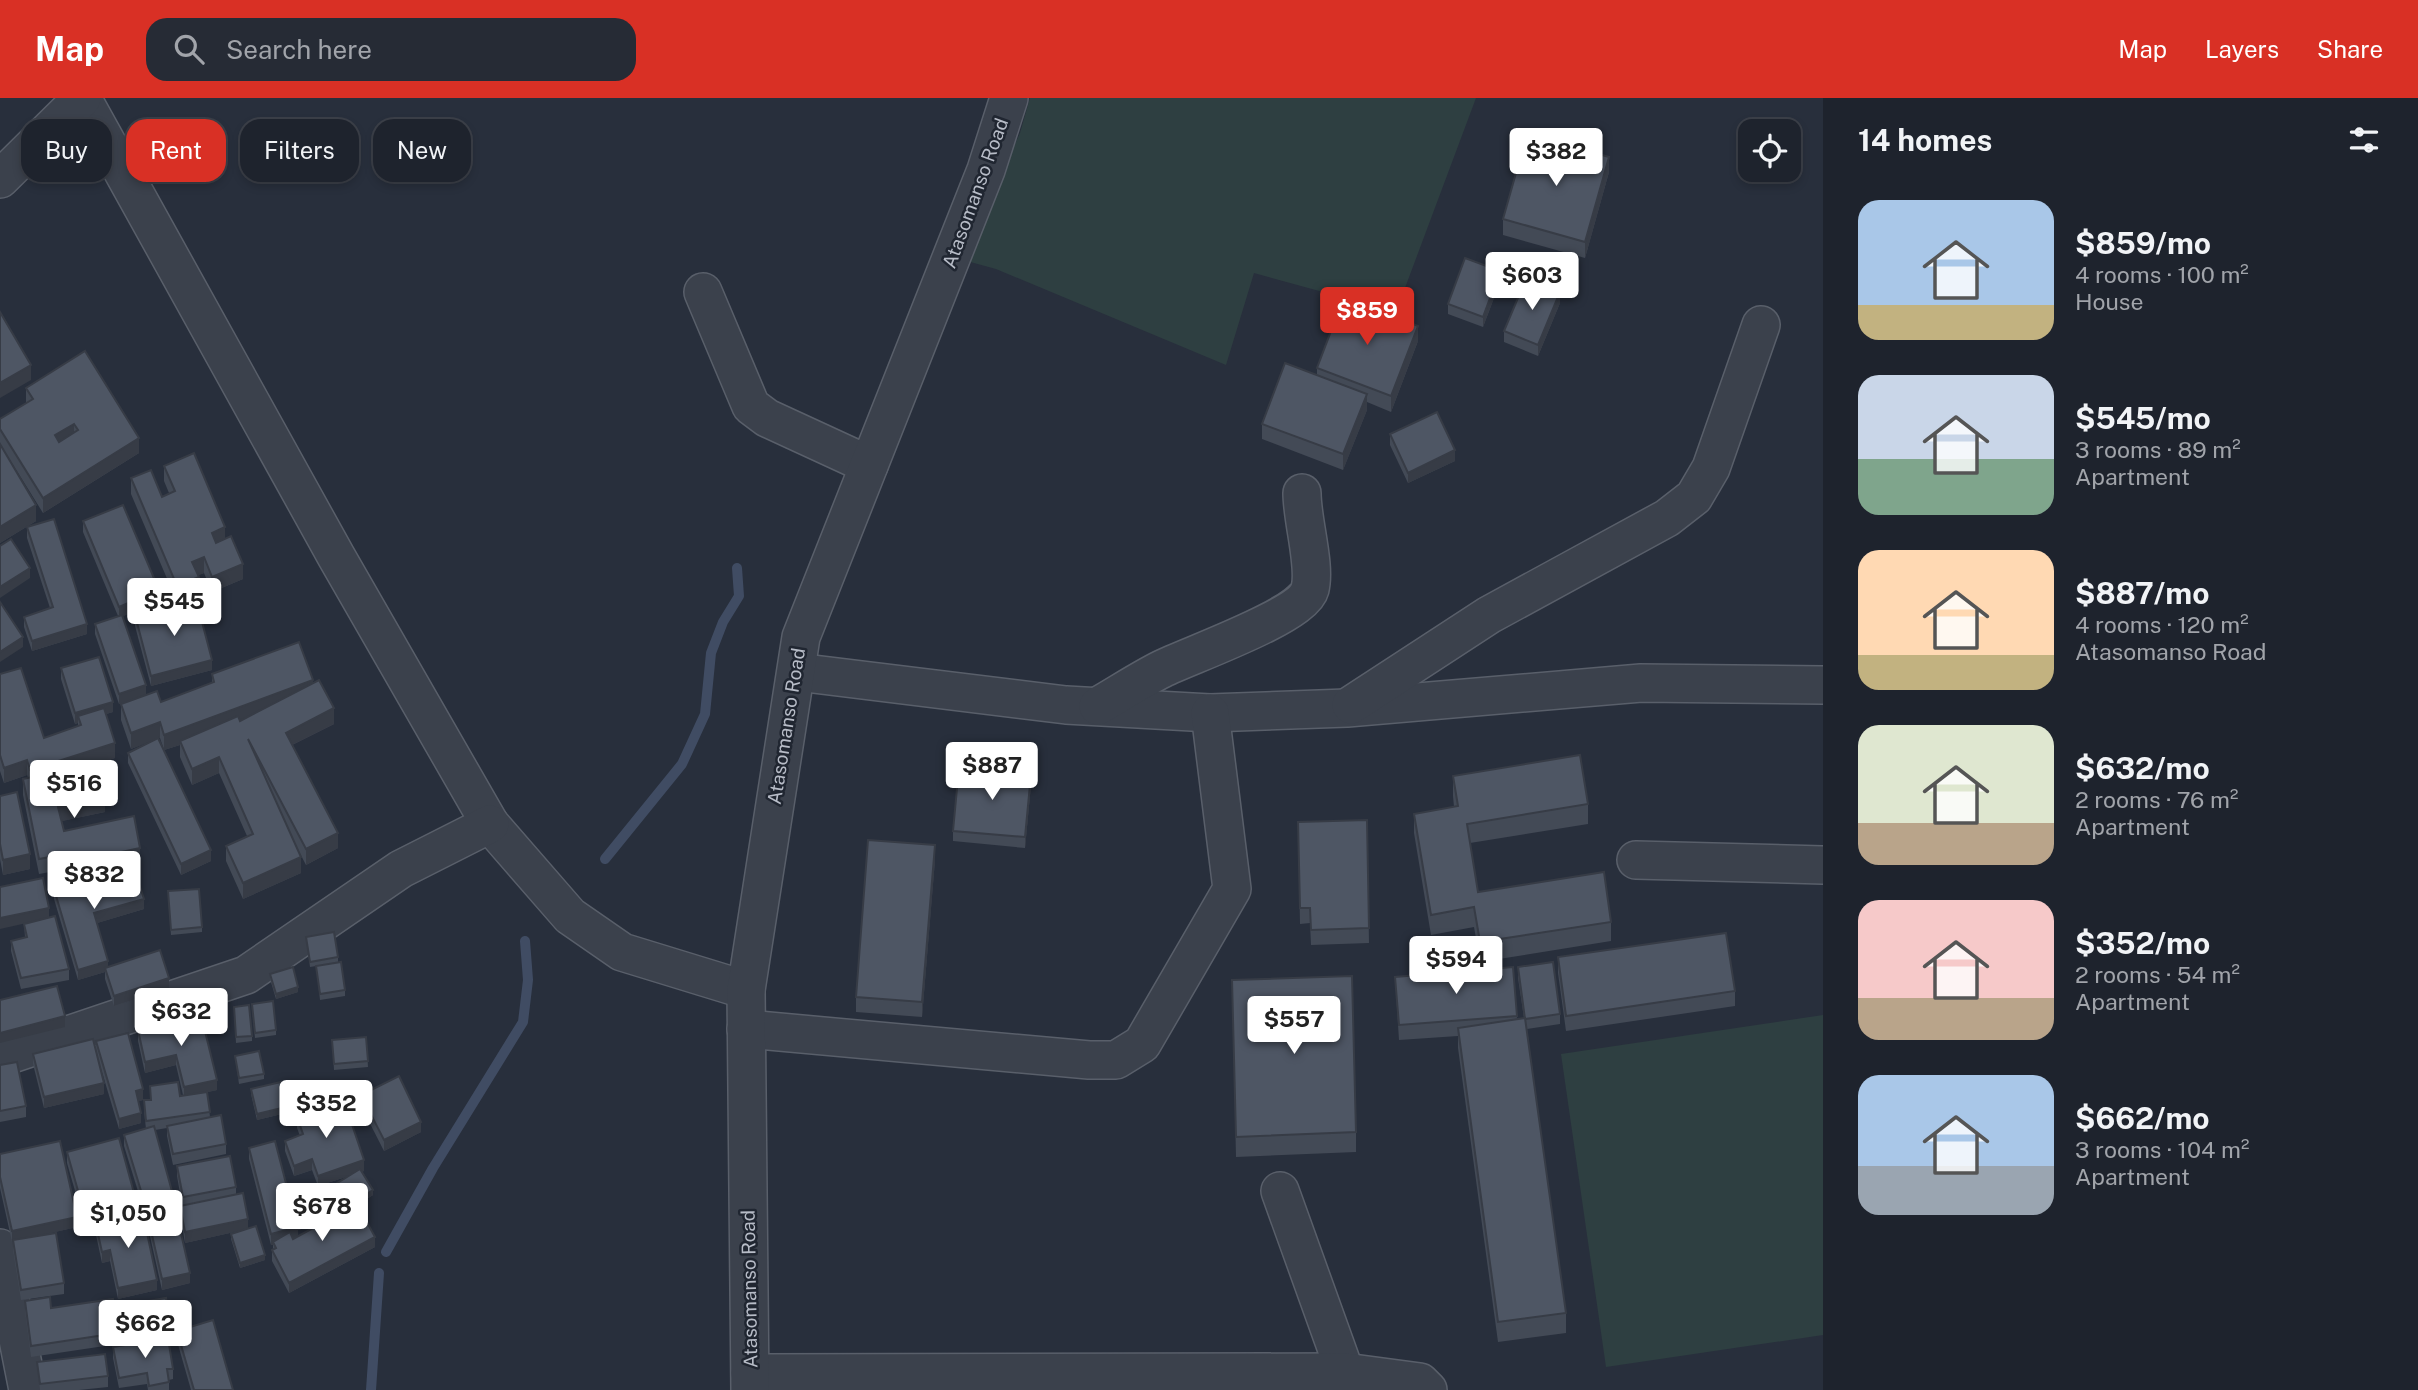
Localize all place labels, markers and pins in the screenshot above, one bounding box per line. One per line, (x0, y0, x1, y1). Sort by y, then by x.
pin: $382 (1515, 129, 1597, 188)
pin: $603 (1491, 252, 1573, 312)
pin: $859 (1326, 288, 1408, 347)
pin: $545 (133, 578, 215, 638)
pin: $887 (951, 742, 1033, 802)
pin: $516 (33, 760, 115, 820)
pin: $832 (53, 852, 135, 911)
pin: $594 (1415, 936, 1497, 996)
pin: $632 (140, 988, 222, 1048)
pin: $557 (1253, 996, 1335, 1056)
pin: $352 (285, 1080, 367, 1140)
pin: $678 (281, 1184, 363, 1243)
pin: $1,050 (71, 1190, 185, 1250)
pin: $662 (104, 1300, 186, 1360)

